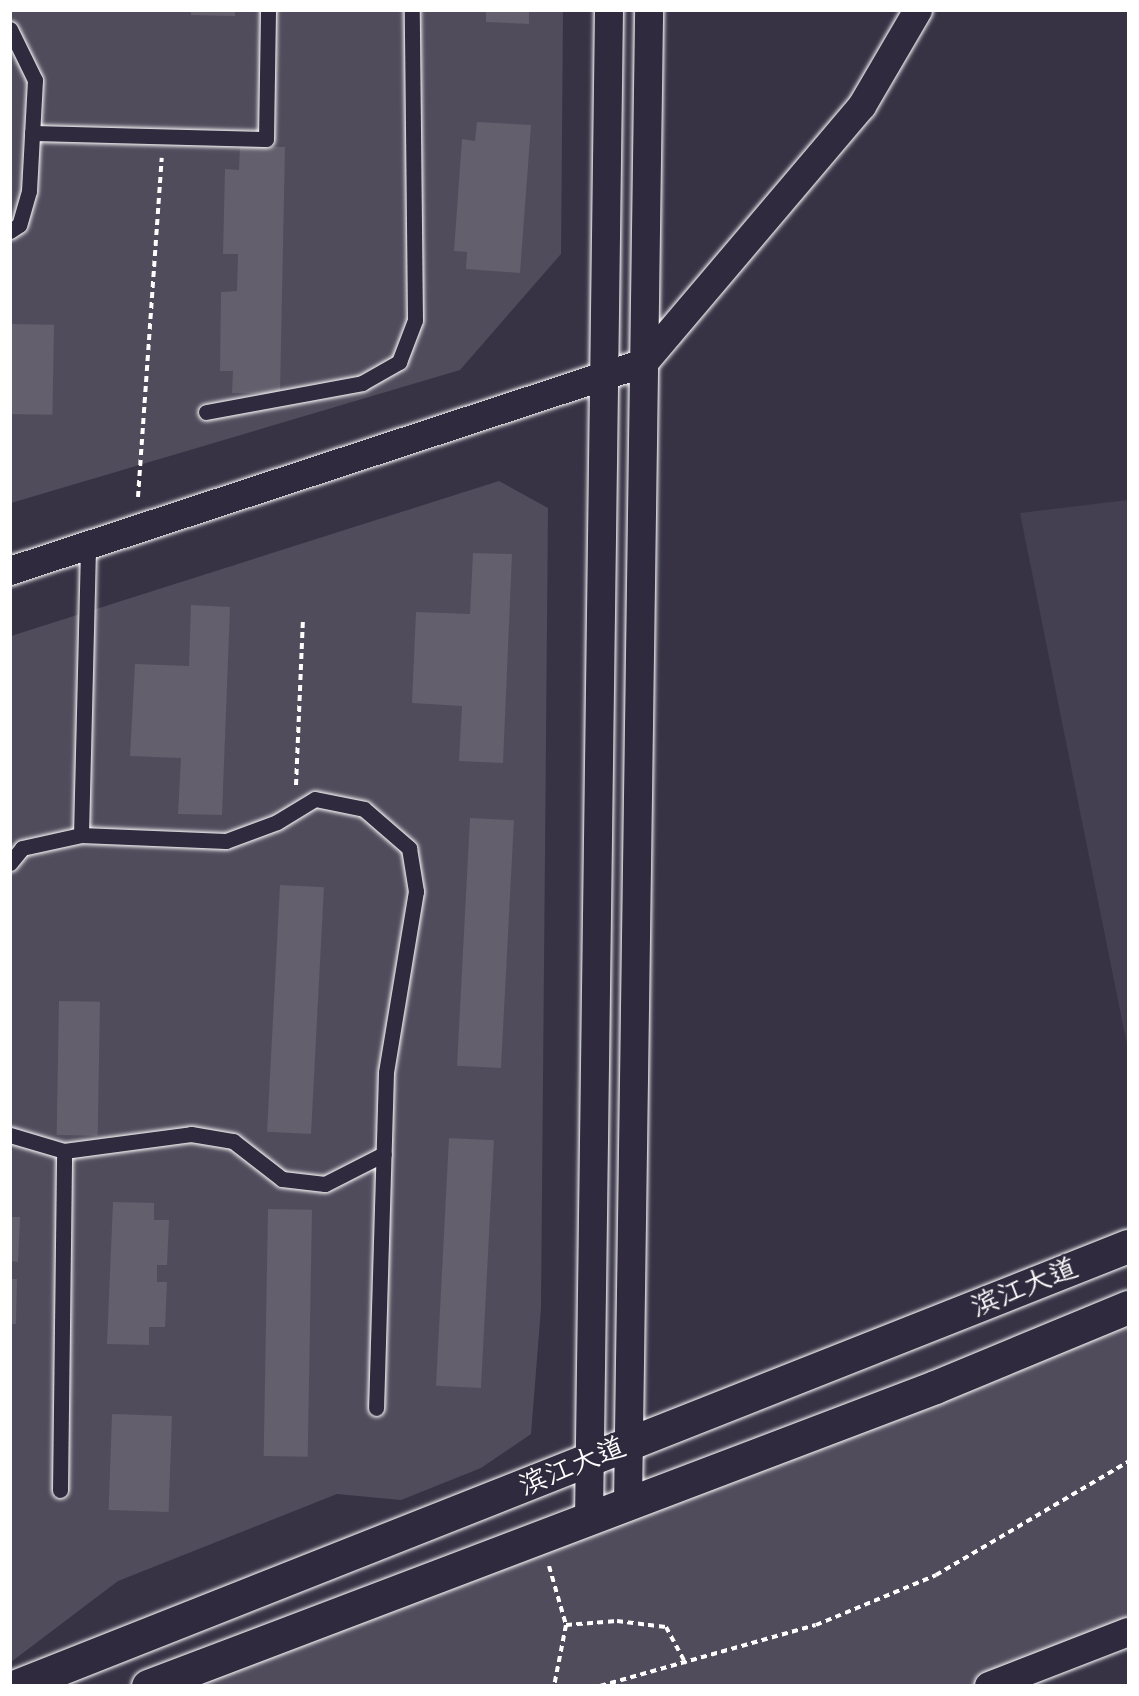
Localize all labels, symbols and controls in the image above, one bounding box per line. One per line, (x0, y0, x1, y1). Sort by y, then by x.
street label: 滨江大道 (966, 1250, 1082, 1324)
street label: 滨江大道 (514, 1429, 630, 1503)

